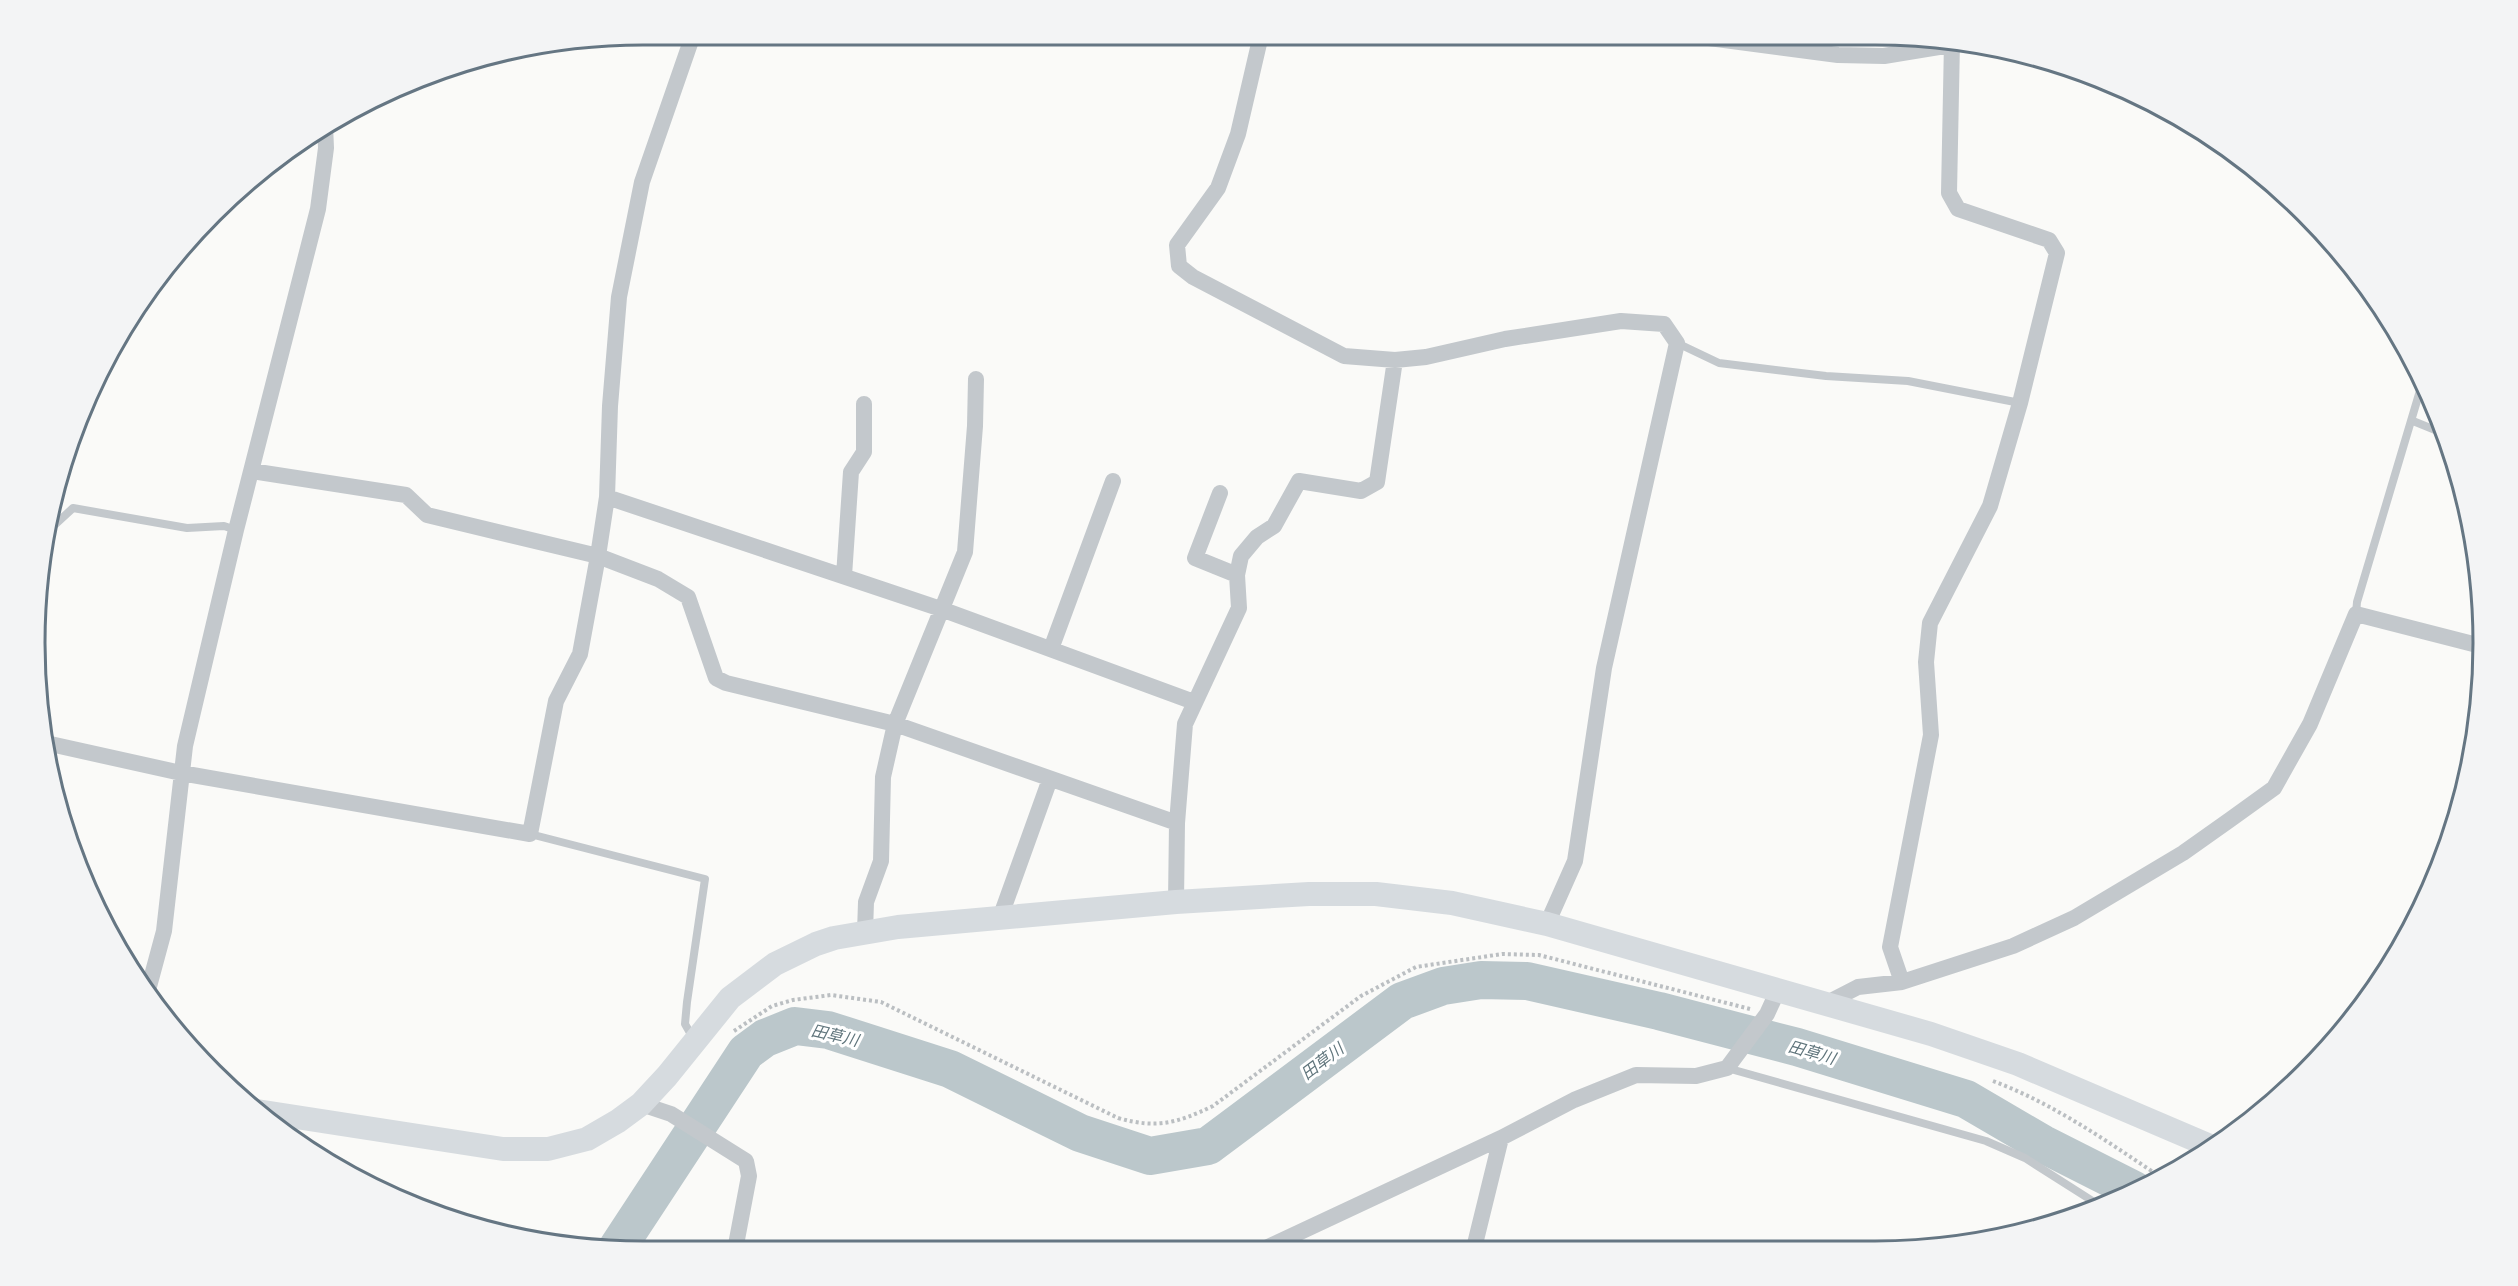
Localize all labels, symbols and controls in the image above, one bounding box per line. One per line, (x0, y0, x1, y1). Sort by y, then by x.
water label: 田草川 (810, 1020, 863, 1050)
water label: 田草川 (1786, 1036, 1840, 1068)
water label: 田草川 (1297, 1037, 1348, 1083)

